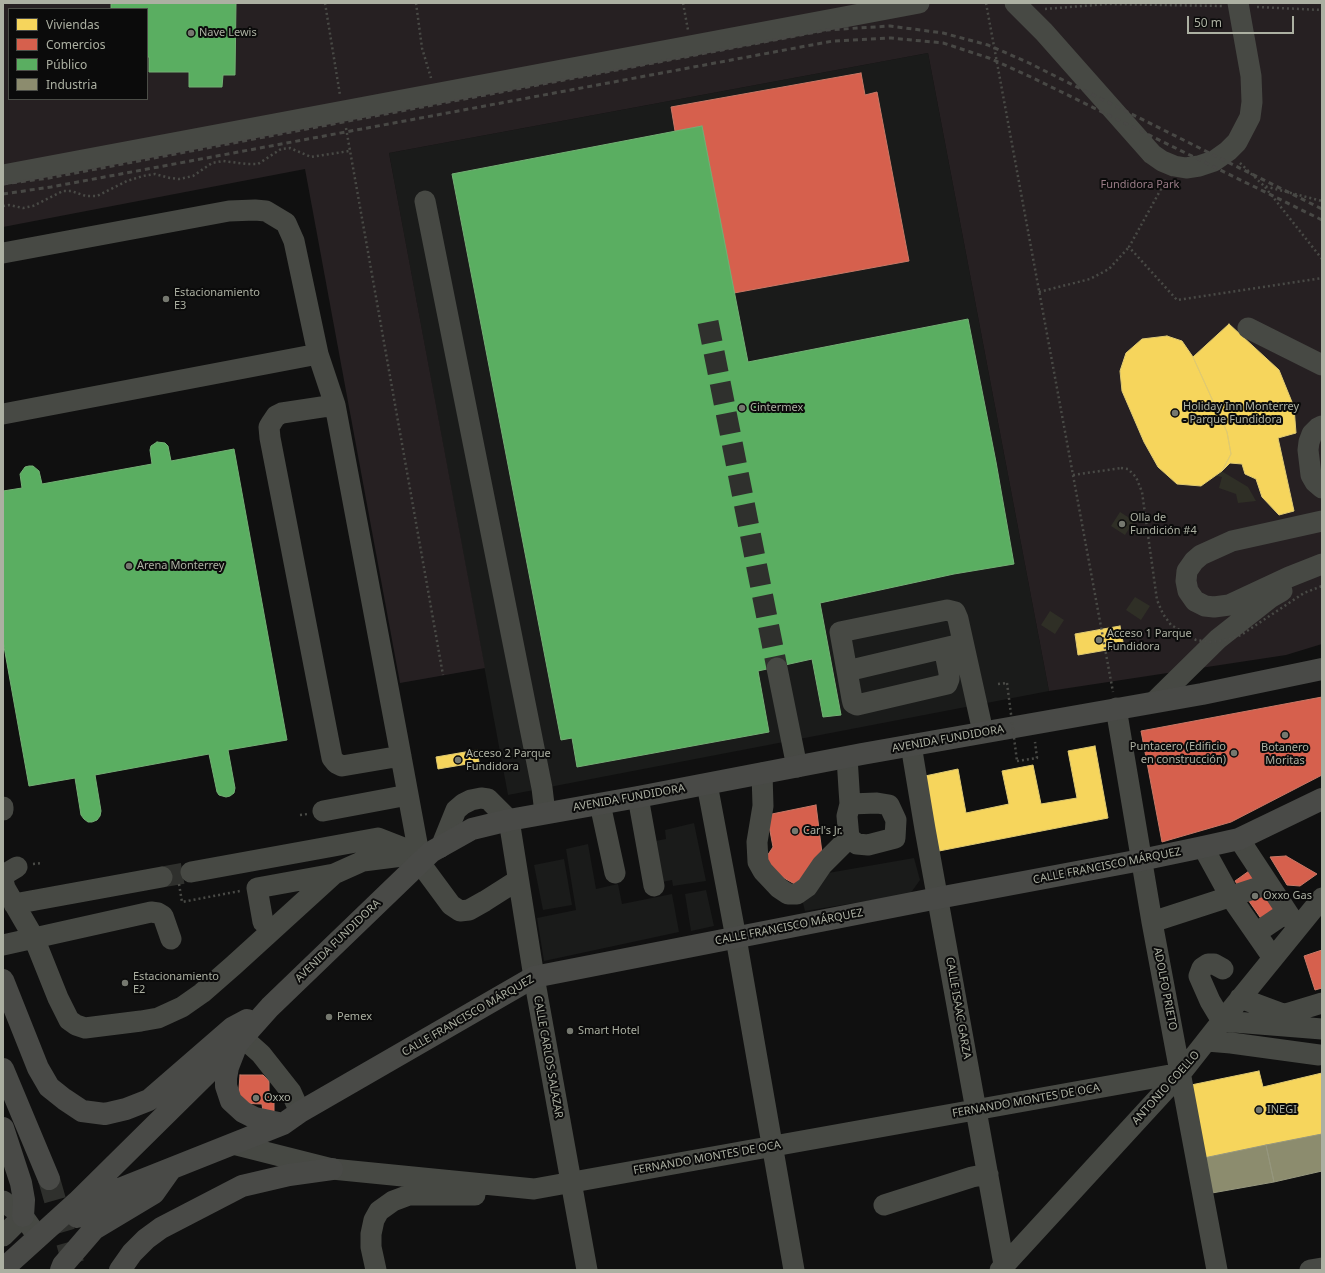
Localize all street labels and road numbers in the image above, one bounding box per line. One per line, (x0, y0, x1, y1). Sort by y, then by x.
street label: AVENIDA FUNDIDORA (891, 723, 1005, 755)
street label: AVENIDA FUNDIDORA (572, 782, 686, 814)
street label: CALLE FRANCISCO MÁRQUEZ (1032, 845, 1182, 887)
street label: AVENIDA FUNDIDORA (293, 897, 383, 985)
street label: CALLE FRANCISCO MÁRQUEZ (714, 906, 864, 948)
street label: ADOLFO PRIETO (1150, 946, 1180, 1032)
street label: CALLE ISAAC GARZA (943, 956, 973, 1060)
street label: CALLE FRANCISCO MÁRQUEZ (400, 973, 536, 1059)
street label: CALLE CARLOS SALAZAR (531, 995, 565, 1119)
street label: ANTONIO COELLO (1129, 1048, 1203, 1128)
street label: FERNANDO MONTES DE OCA (951, 1082, 1101, 1120)
street label: FERNANDO MONTES DE OCA (632, 1139, 782, 1177)

